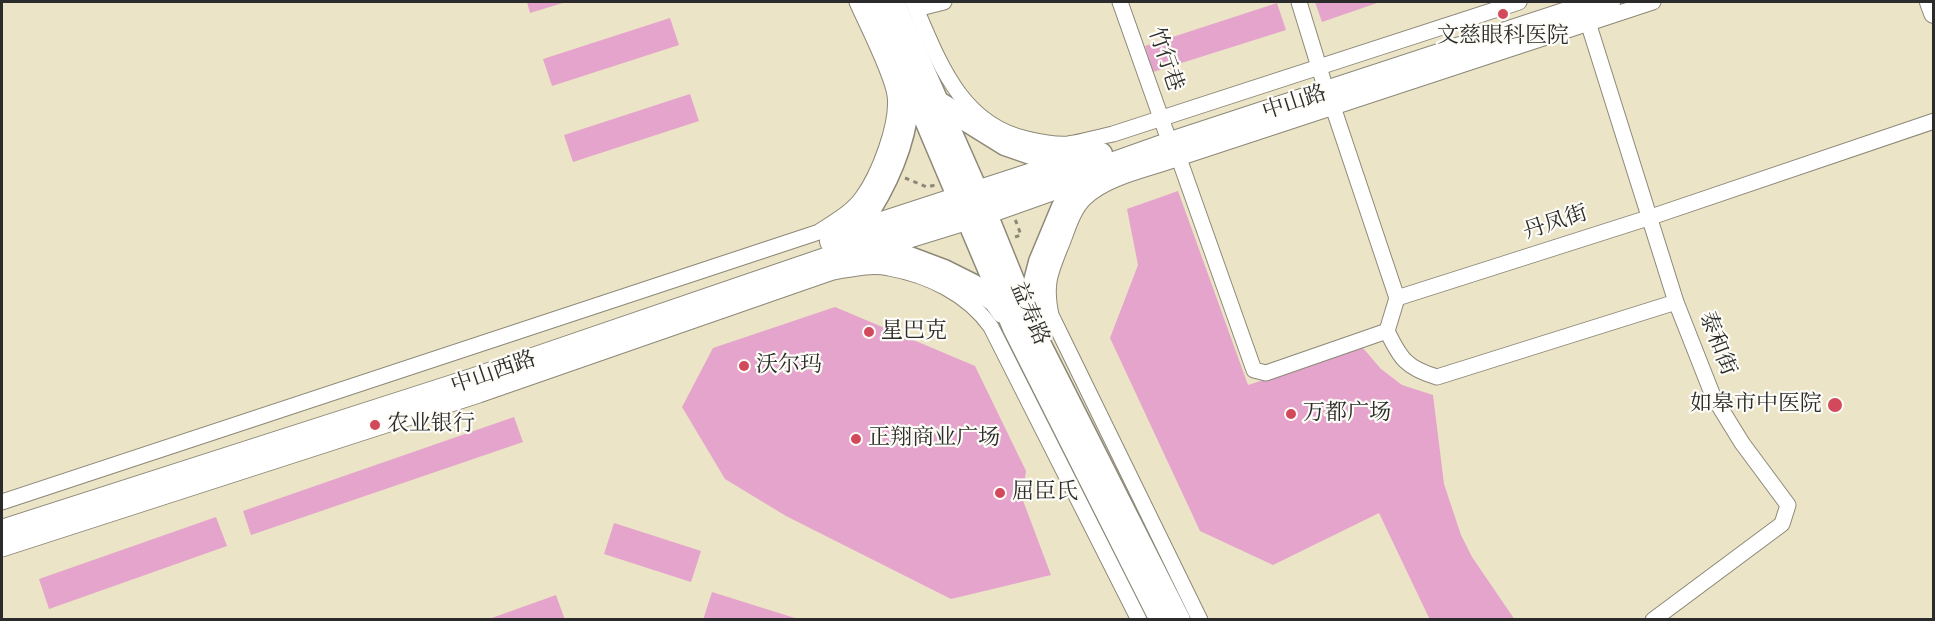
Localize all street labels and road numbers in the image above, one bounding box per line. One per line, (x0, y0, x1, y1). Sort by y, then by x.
street label: 竹行巷 (1141, 25, 1187, 95)
street label: 中山路 (1260, 81, 1330, 127)
street label: 丹凤街 (1521, 201, 1591, 247)
street label: 益寿路 (1003, 278, 1053, 350)
street label: 泰和街 (1692, 308, 1740, 380)
street label: 中山西路 (448, 347, 540, 401)

